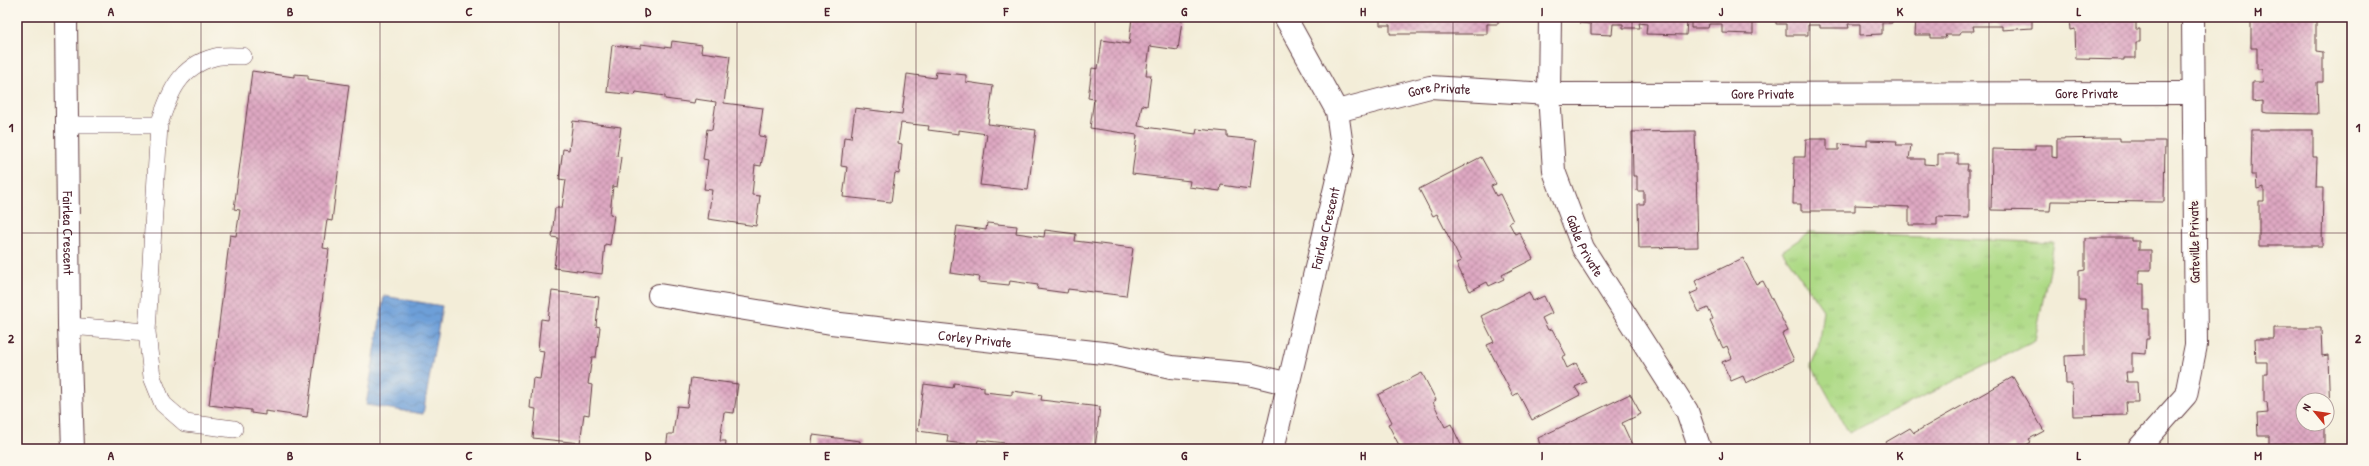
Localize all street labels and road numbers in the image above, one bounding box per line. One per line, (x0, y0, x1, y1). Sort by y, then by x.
street label: Gore Private (1405, 77, 1472, 101)
street label: Gore Private (2055, 83, 2119, 102)
street label: Gore Private (1731, 84, 1795, 103)
street label: Fairlea Crescent (1306, 185, 1344, 272)
street label: Fairlea Crescent (59, 190, 79, 275)
street label: Gateville Private (2183, 200, 2204, 284)
street label: Gable Private (1562, 212, 1609, 280)
street label: Corley Private (937, 325, 1013, 352)

